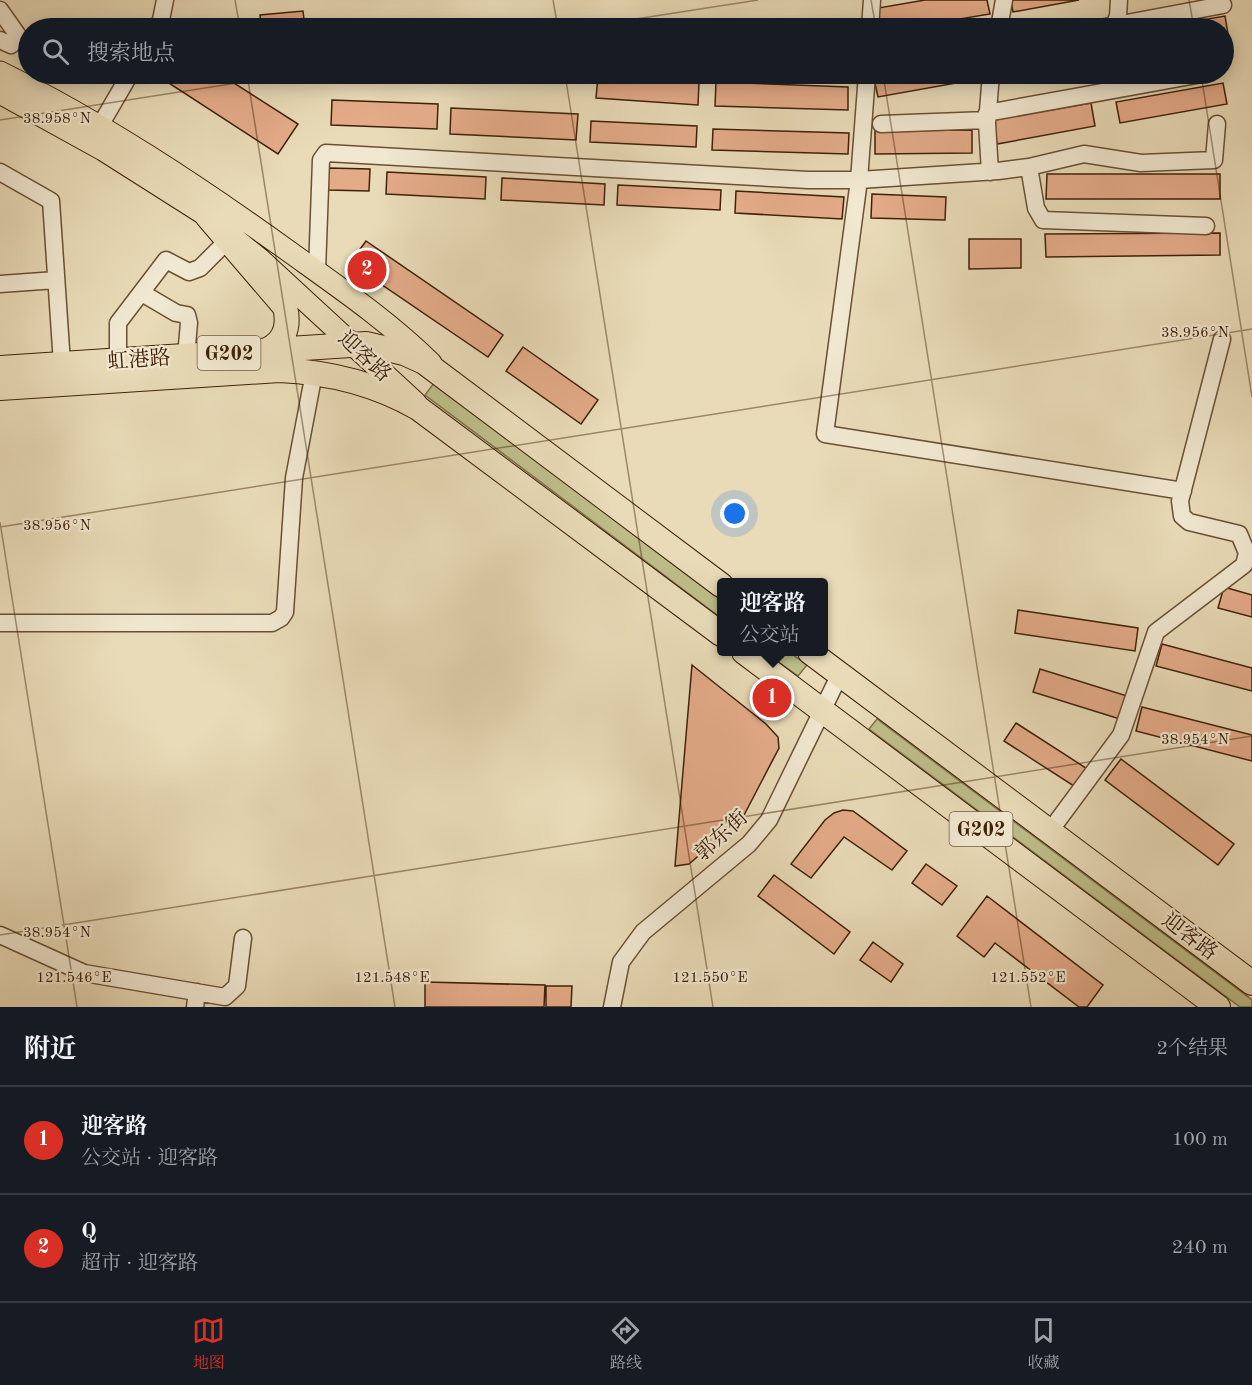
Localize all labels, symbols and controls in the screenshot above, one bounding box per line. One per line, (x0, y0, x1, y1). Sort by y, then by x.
search box (18, 18, 1234, 84)
icon: search (39, 35, 72, 68)
text: 搜索地点 (87, 43, 175, 65)
text: 38.958°N (23, 112, 91, 127)
pin: 2 (348, 248, 386, 292)
street label: 迎客路 (334, 326, 396, 386)
text: 38.956°N (1161, 326, 1229, 341)
road number: G202 (198, 336, 260, 370)
street label: 虹港路 (107, 346, 171, 373)
your location (720, 499, 749, 528)
text: 38.956°N (23, 519, 91, 534)
popup (717, 578, 828, 656)
text: 迎客路 (739, 593, 806, 615)
text: 公交站 (739, 626, 799, 646)
pin: 1 (752, 676, 792, 720)
text: 38.954°N (1161, 733, 1229, 748)
street label: 郭东街 (690, 805, 752, 865)
road number: G202 (950, 812, 1012, 846)
street label: 迎客路 (1158, 908, 1222, 965)
text: 38.954°N (23, 926, 91, 941)
text: 121.546°E (36, 971, 112, 986)
text: 121.548°E (354, 971, 430, 986)
text: 121.550°E (672, 971, 748, 986)
text: 121.552°E (990, 971, 1066, 986)
text: 附近 (24, 1037, 76, 1063)
text: 2个结果 (1156, 1039, 1228, 1059)
text: 迎客路 (81, 1116, 147, 1138)
text: 1 (38, 1130, 49, 1150)
text: 100 m (1172, 1130, 1228, 1150)
text: 公交站 · 迎客路 (81, 1149, 218, 1169)
text: Q (81, 1221, 97, 1243)
text: 2 (38, 1238, 49, 1258)
text: 240 m (1172, 1238, 1228, 1258)
text: 超市 · 迎客路 (81, 1254, 198, 1274)
tab: 地图 (192, 1314, 225, 1374)
tab: 路线 (609, 1314, 642, 1374)
tab: 收藏 (1027, 1314, 1060, 1374)

